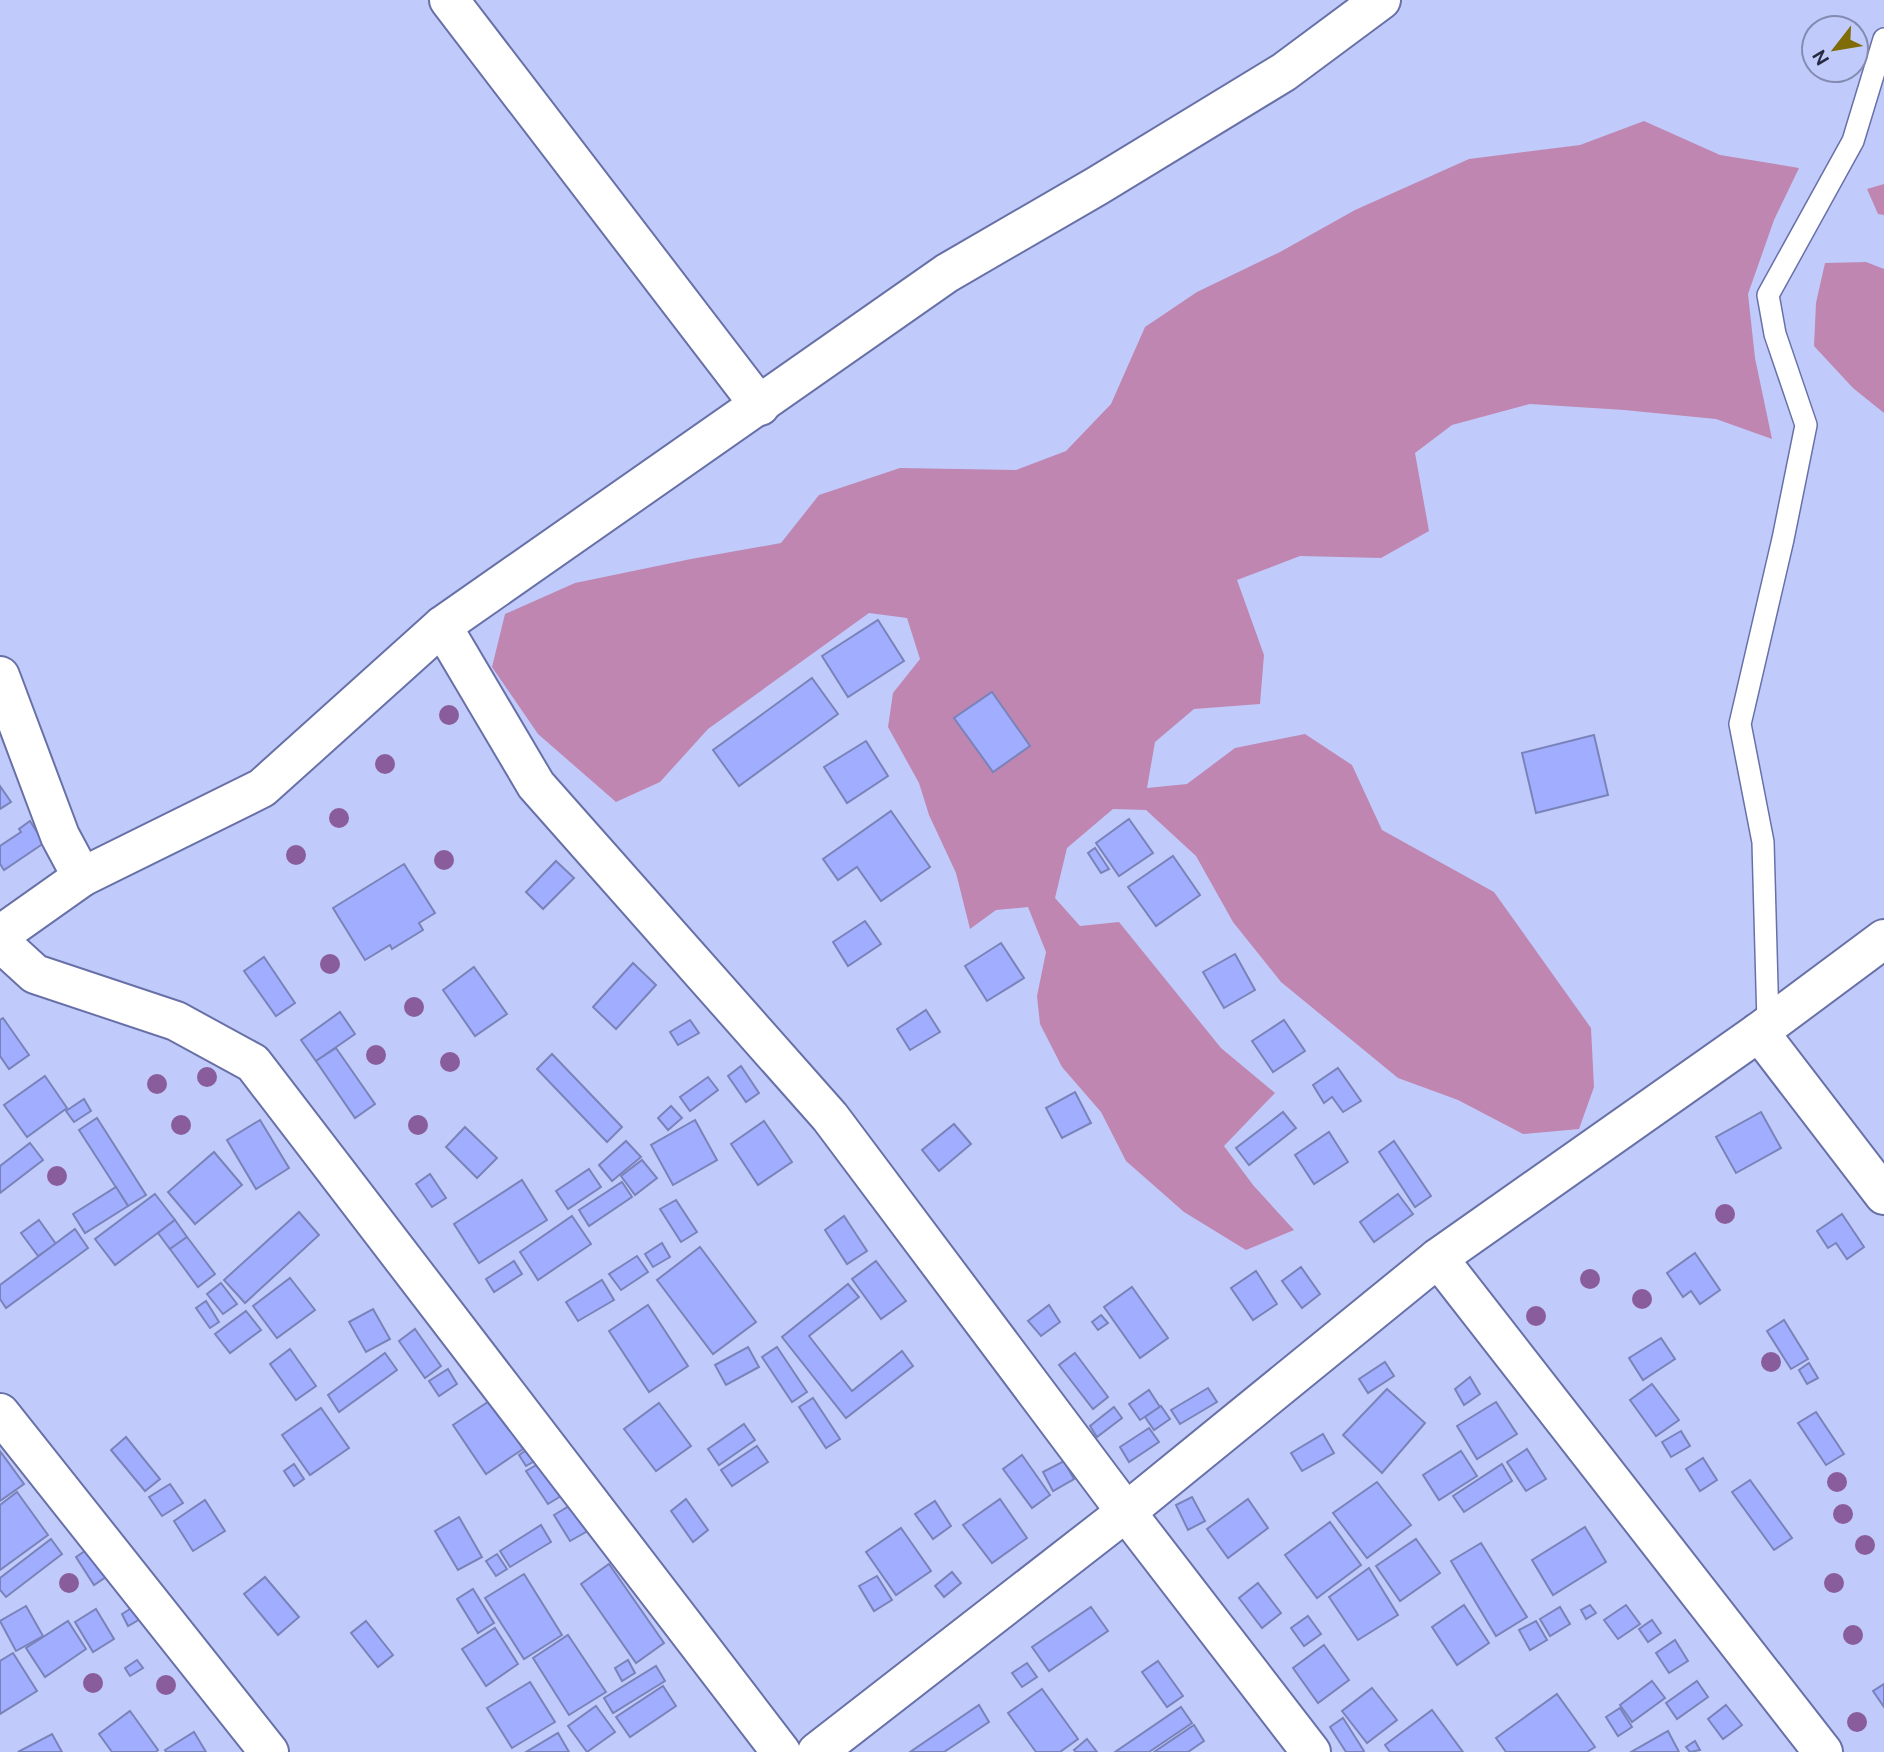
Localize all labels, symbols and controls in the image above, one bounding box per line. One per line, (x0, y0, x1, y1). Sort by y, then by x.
north arrow (1800, 14, 1870, 84)
text: N (1807, 46, 1834, 70)

